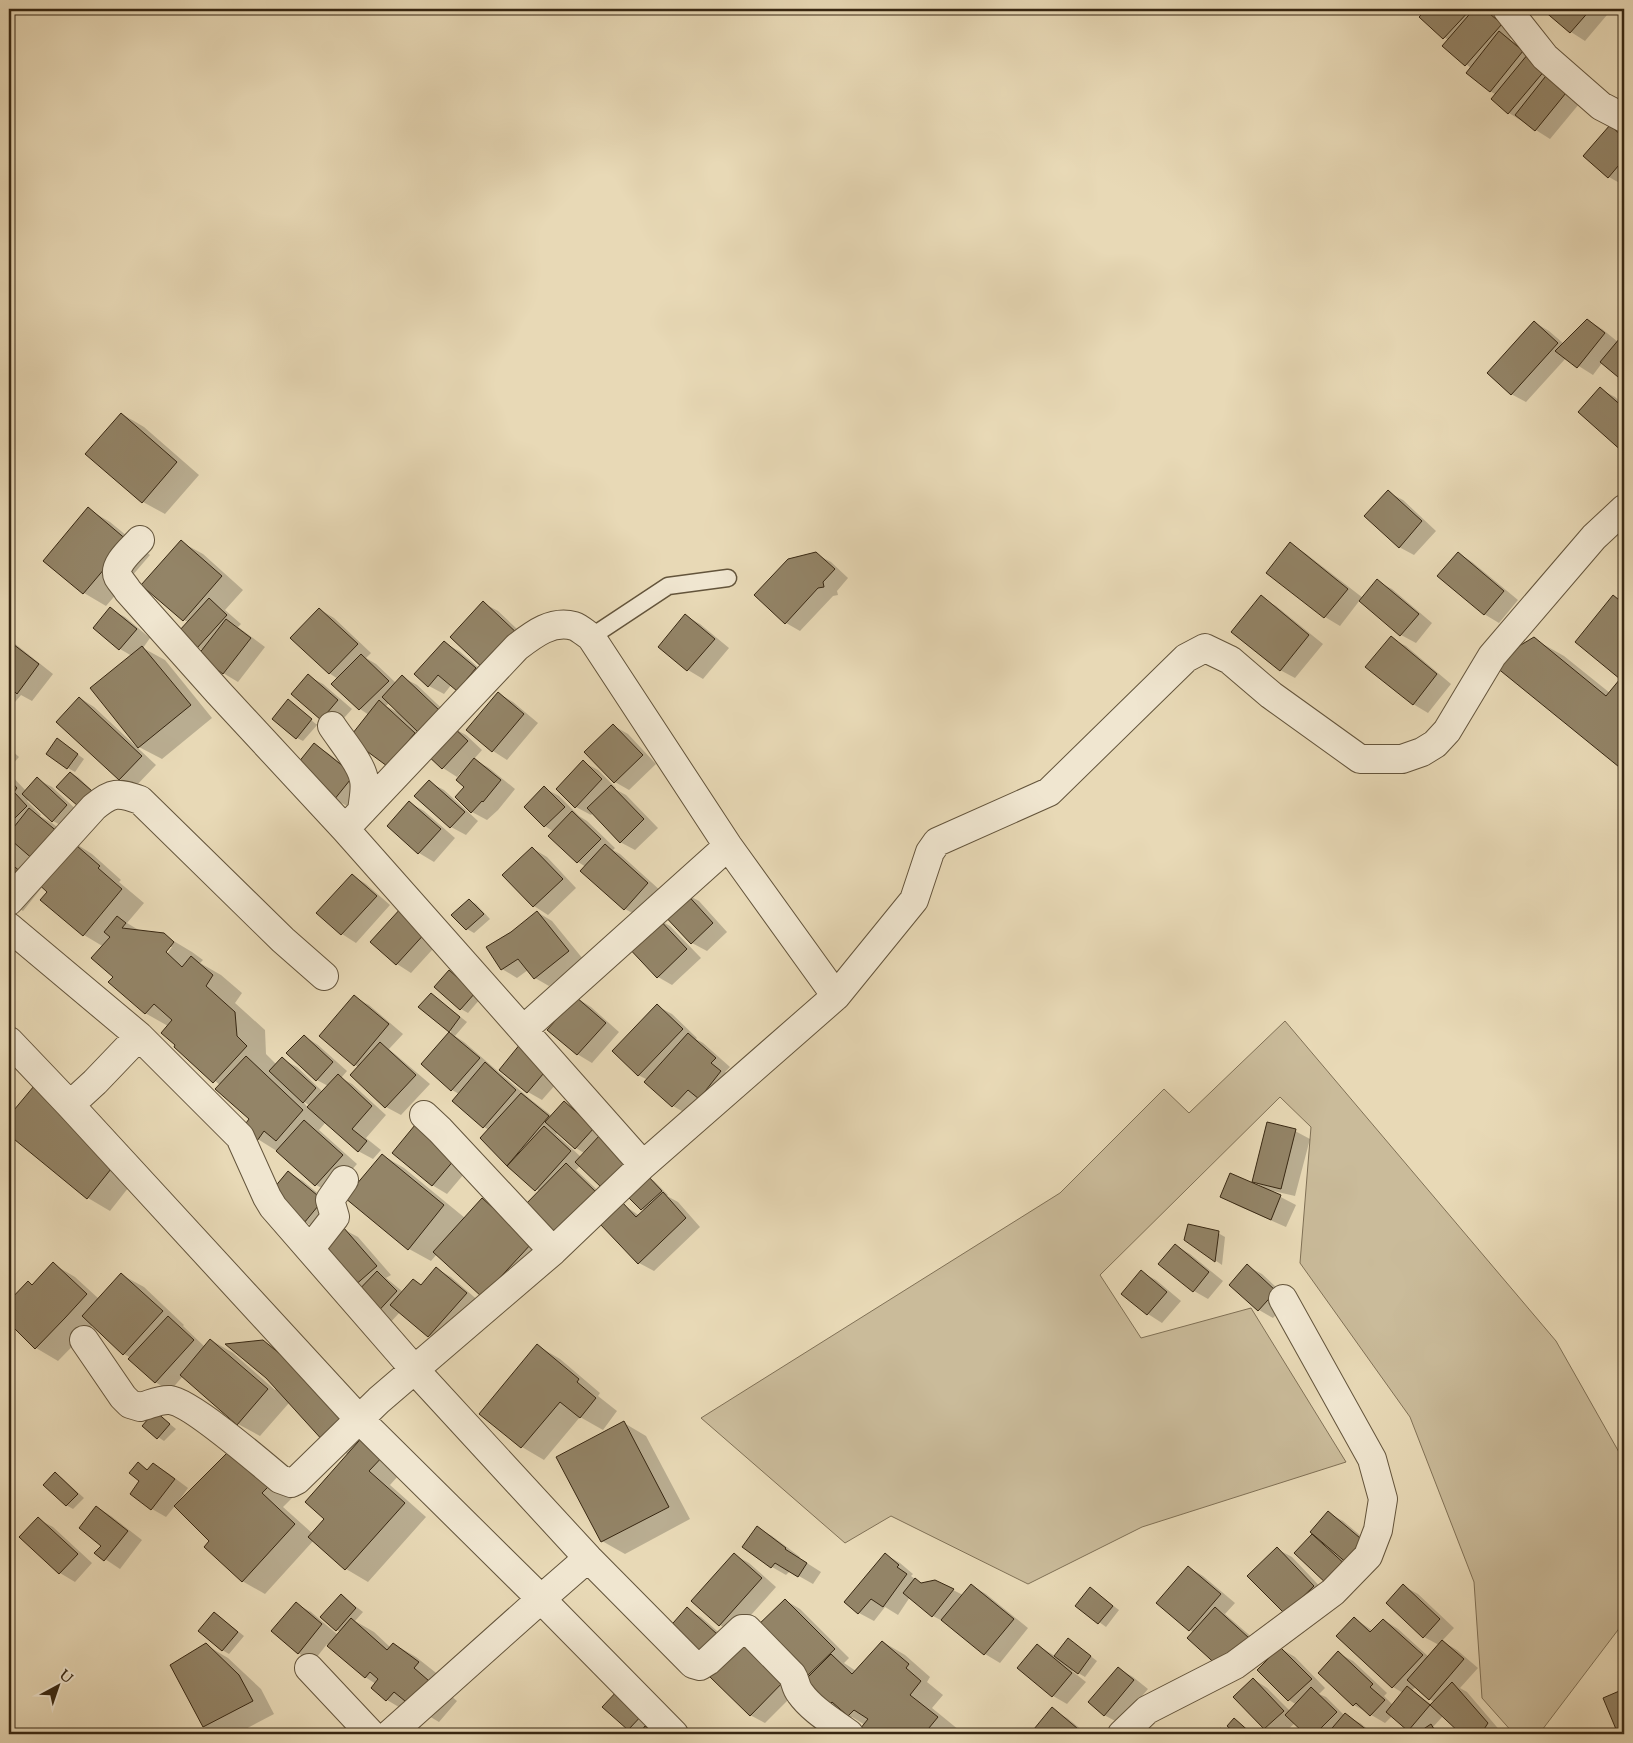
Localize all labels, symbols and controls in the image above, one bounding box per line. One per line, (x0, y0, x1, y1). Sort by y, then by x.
north arrow (32, 1660, 82, 1710)
text: U (54, 1666, 76, 1689)

